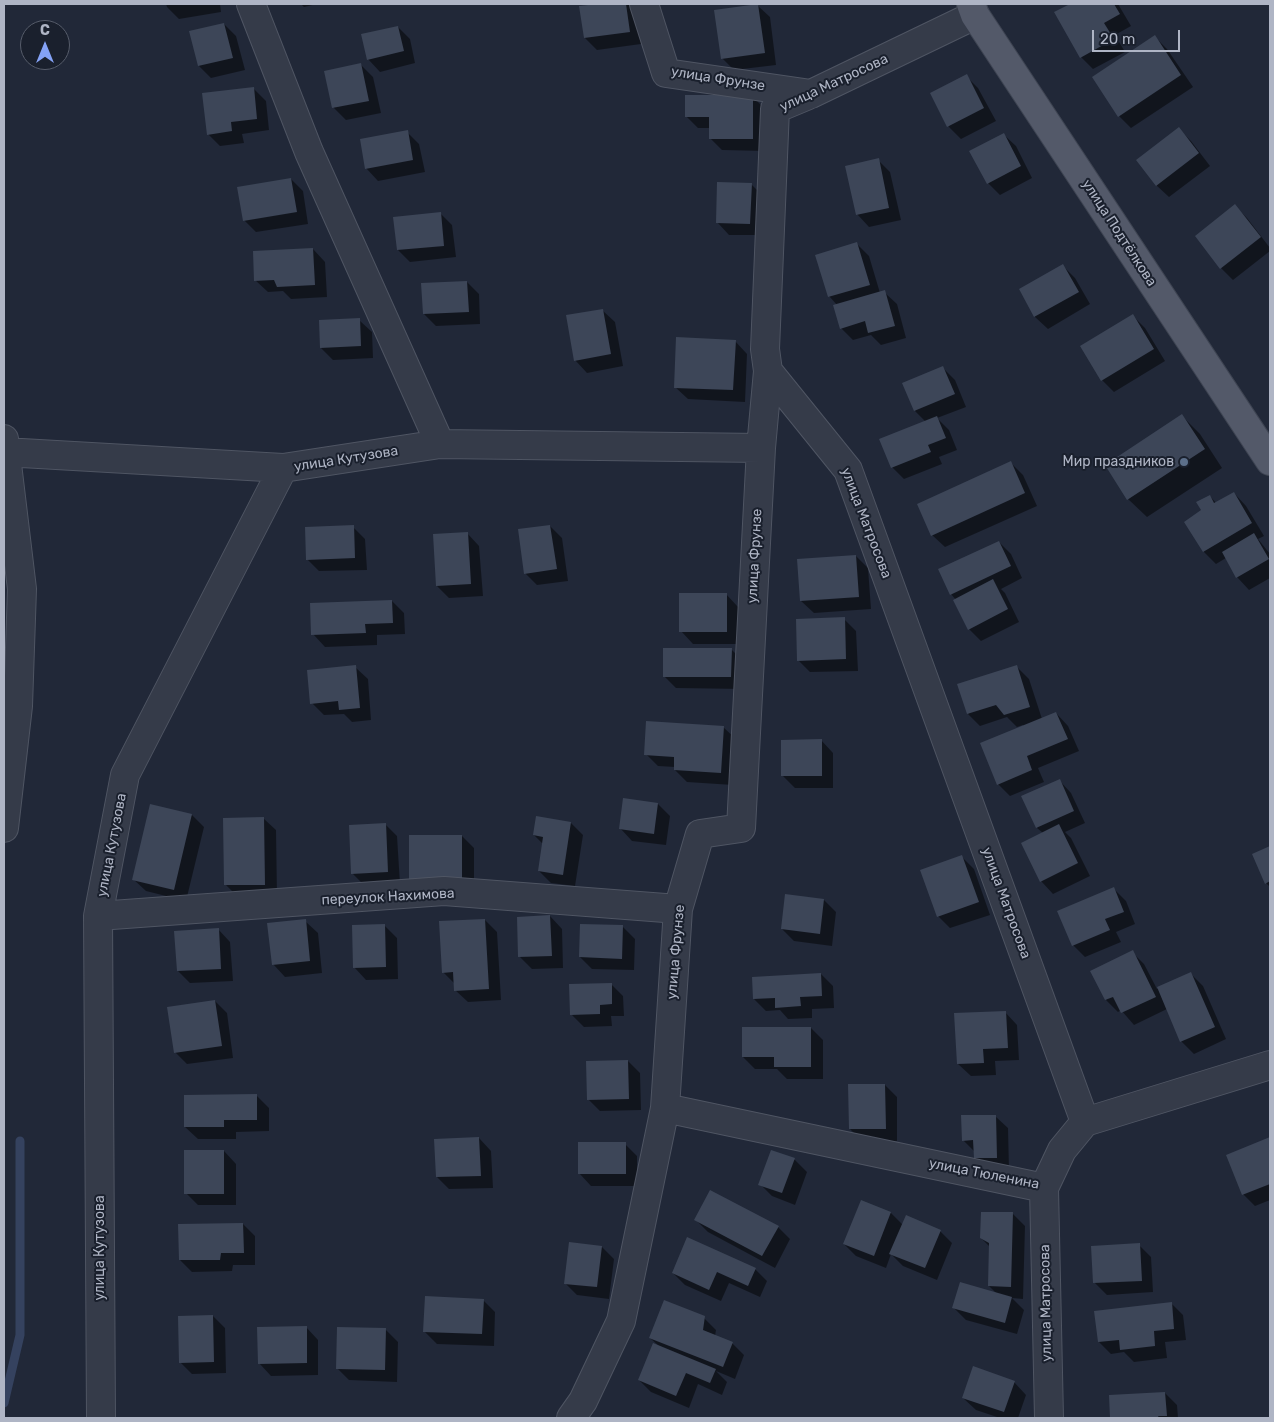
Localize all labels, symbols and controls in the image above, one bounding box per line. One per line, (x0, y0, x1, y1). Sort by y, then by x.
north arrow (20, 20, 70, 70)
scale bar (1094, 20, 1182, 52)
text: С (40, 22, 50, 39)
text: 20 m (1100, 30, 1135, 48)
street label: улица Матросова (777, 51, 891, 115)
street label: улица Фрунзе (670, 63, 766, 95)
street label: улица Подтёлкова (1078, 176, 1160, 290)
street label: улица Кутузова (293, 442, 399, 476)
place label: Мир праздников (1063, 454, 1174, 470)
marker: Мир праздников (1178, 456, 1190, 468)
street label: улица Матросова (837, 465, 895, 581)
street label: улица Фрунзе (744, 508, 766, 604)
street label: улица Кутузова (94, 792, 130, 898)
street label: улица Матросова (978, 845, 1034, 961)
street label: переулок Нахимова (321, 885, 455, 909)
street label: улица Фрунзе (663, 904, 689, 1000)
street label: улица Тюленина (927, 1155, 1041, 1193)
street label: улица Кутузова (92, 1195, 108, 1301)
street label: улица Матросова (1037, 1244, 1055, 1362)

